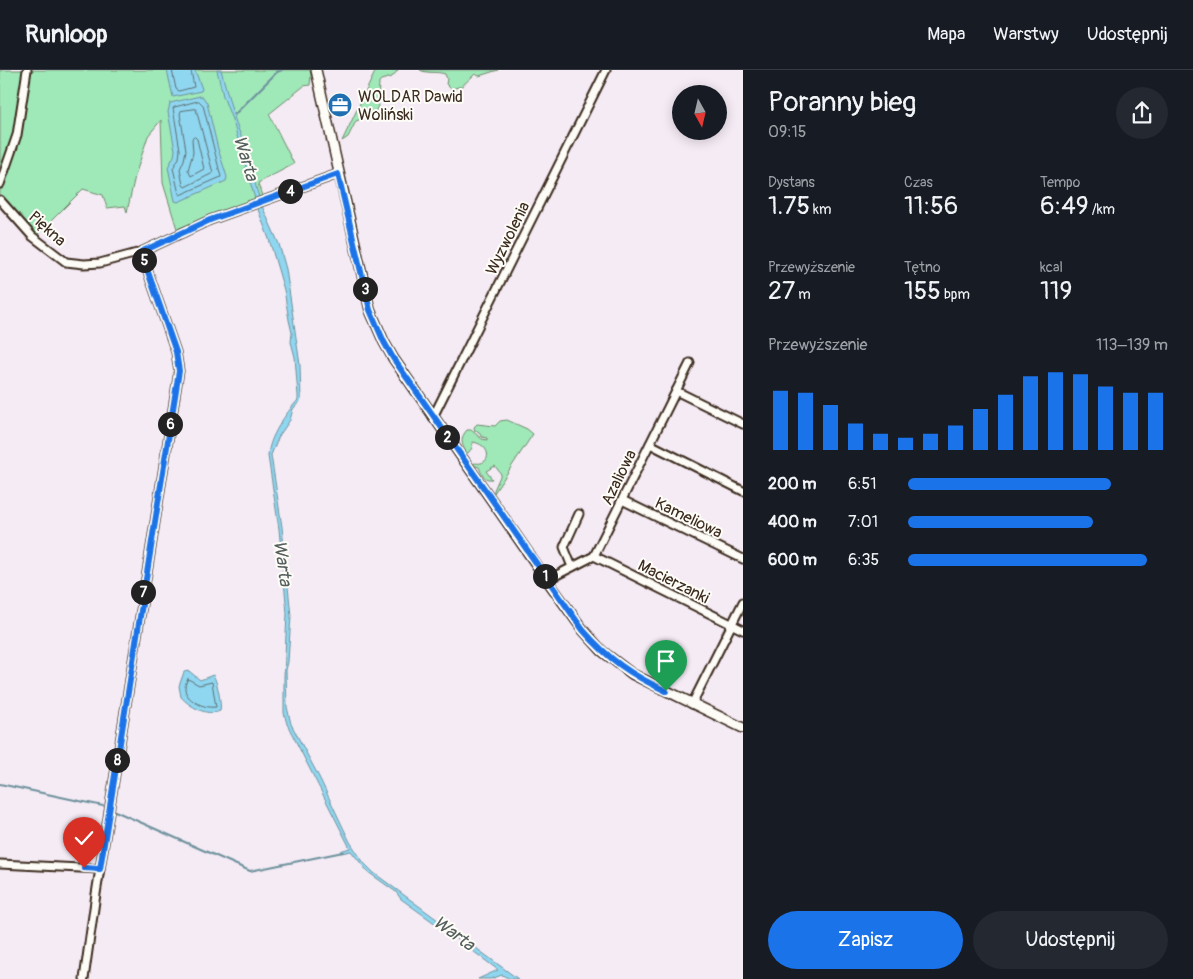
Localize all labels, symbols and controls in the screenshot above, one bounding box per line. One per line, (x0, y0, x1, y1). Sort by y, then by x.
text: Runloop (25, 20, 108, 49)
text: Mapa (927, 23, 965, 46)
text: Warstwy (993, 23, 1059, 46)
text: Udostępnij (1087, 23, 1168, 46)
north arrow (672, 85, 728, 140)
map controls (672, 85, 727, 140)
text: Poranny bieg (768, 85, 916, 120)
place label: WOLDAR Dawid Woliński (358, 87, 463, 125)
button: share (1116, 87, 1168, 139)
office icon: WOLDAR Dawid Woliński (327, 92, 353, 118)
text: 09:15 (768, 122, 806, 142)
water label: Warta (228, 133, 264, 185)
text: Dystans (768, 174, 815, 191)
text: Czas (904, 174, 933, 191)
text: Tempo (1040, 174, 1080, 191)
pin: 4 (278, 178, 302, 204)
text: 4 (286, 183, 295, 200)
text: 1.75 (768, 191, 810, 222)
text: 11:56 (904, 191, 958, 222)
text: 6:49 (1040, 191, 1089, 222)
street label: Wyzwolenia (482, 199, 534, 278)
text: km (810, 201, 831, 218)
text: /km (1089, 201, 1115, 218)
street label: Piękna (25, 207, 70, 251)
pin: 5 (132, 248, 156, 272)
text: 5 (141, 252, 148, 269)
text: Przewyższenie (768, 259, 855, 276)
text: Tętno (904, 259, 941, 276)
text: kcal (1040, 259, 1063, 276)
pin: 3 (352, 276, 378, 302)
text: 27 (768, 276, 795, 307)
text: 155 (904, 276, 941, 307)
text: 119 (1040, 276, 1072, 307)
text: 3 (362, 281, 369, 298)
text: m (795, 286, 811, 303)
text: bpm (941, 286, 970, 303)
text: Przewyższenie (768, 335, 867, 355)
text: 113–139 m (1096, 335, 1168, 355)
pin: 6 (158, 412, 182, 436)
text: 6 (166, 416, 175, 433)
pin: 2 (434, 424, 460, 450)
text: 2 (444, 429, 451, 446)
street label: Azaliowa (597, 446, 641, 508)
text: 200 m (768, 474, 816, 494)
text: 6:51 (848, 474, 877, 494)
street label: Kameliowa (652, 493, 726, 543)
text: 400 m (768, 512, 817, 532)
text: 7:01 (848, 512, 878, 532)
water label: Warta (268, 539, 297, 589)
text: 600 m (768, 550, 817, 570)
text: 6:35 (848, 550, 879, 570)
street label: Macierzanki (635, 555, 713, 608)
pin: 1 (532, 564, 558, 588)
text: 1 (543, 568, 548, 585)
pin: 7 (130, 580, 156, 604)
text: 7 (140, 584, 147, 601)
pin (645, 640, 687, 691)
icon: arrive (652, 647, 680, 675)
pin: 8 (104, 748, 130, 772)
text: 8 (114, 752, 121, 769)
pin (63, 817, 105, 868)
icon: check (70, 824, 98, 852)
water label: Warta (428, 911, 480, 957)
button: Zapisz (768, 911, 963, 969)
button: Udostępnij (973, 911, 1168, 969)

